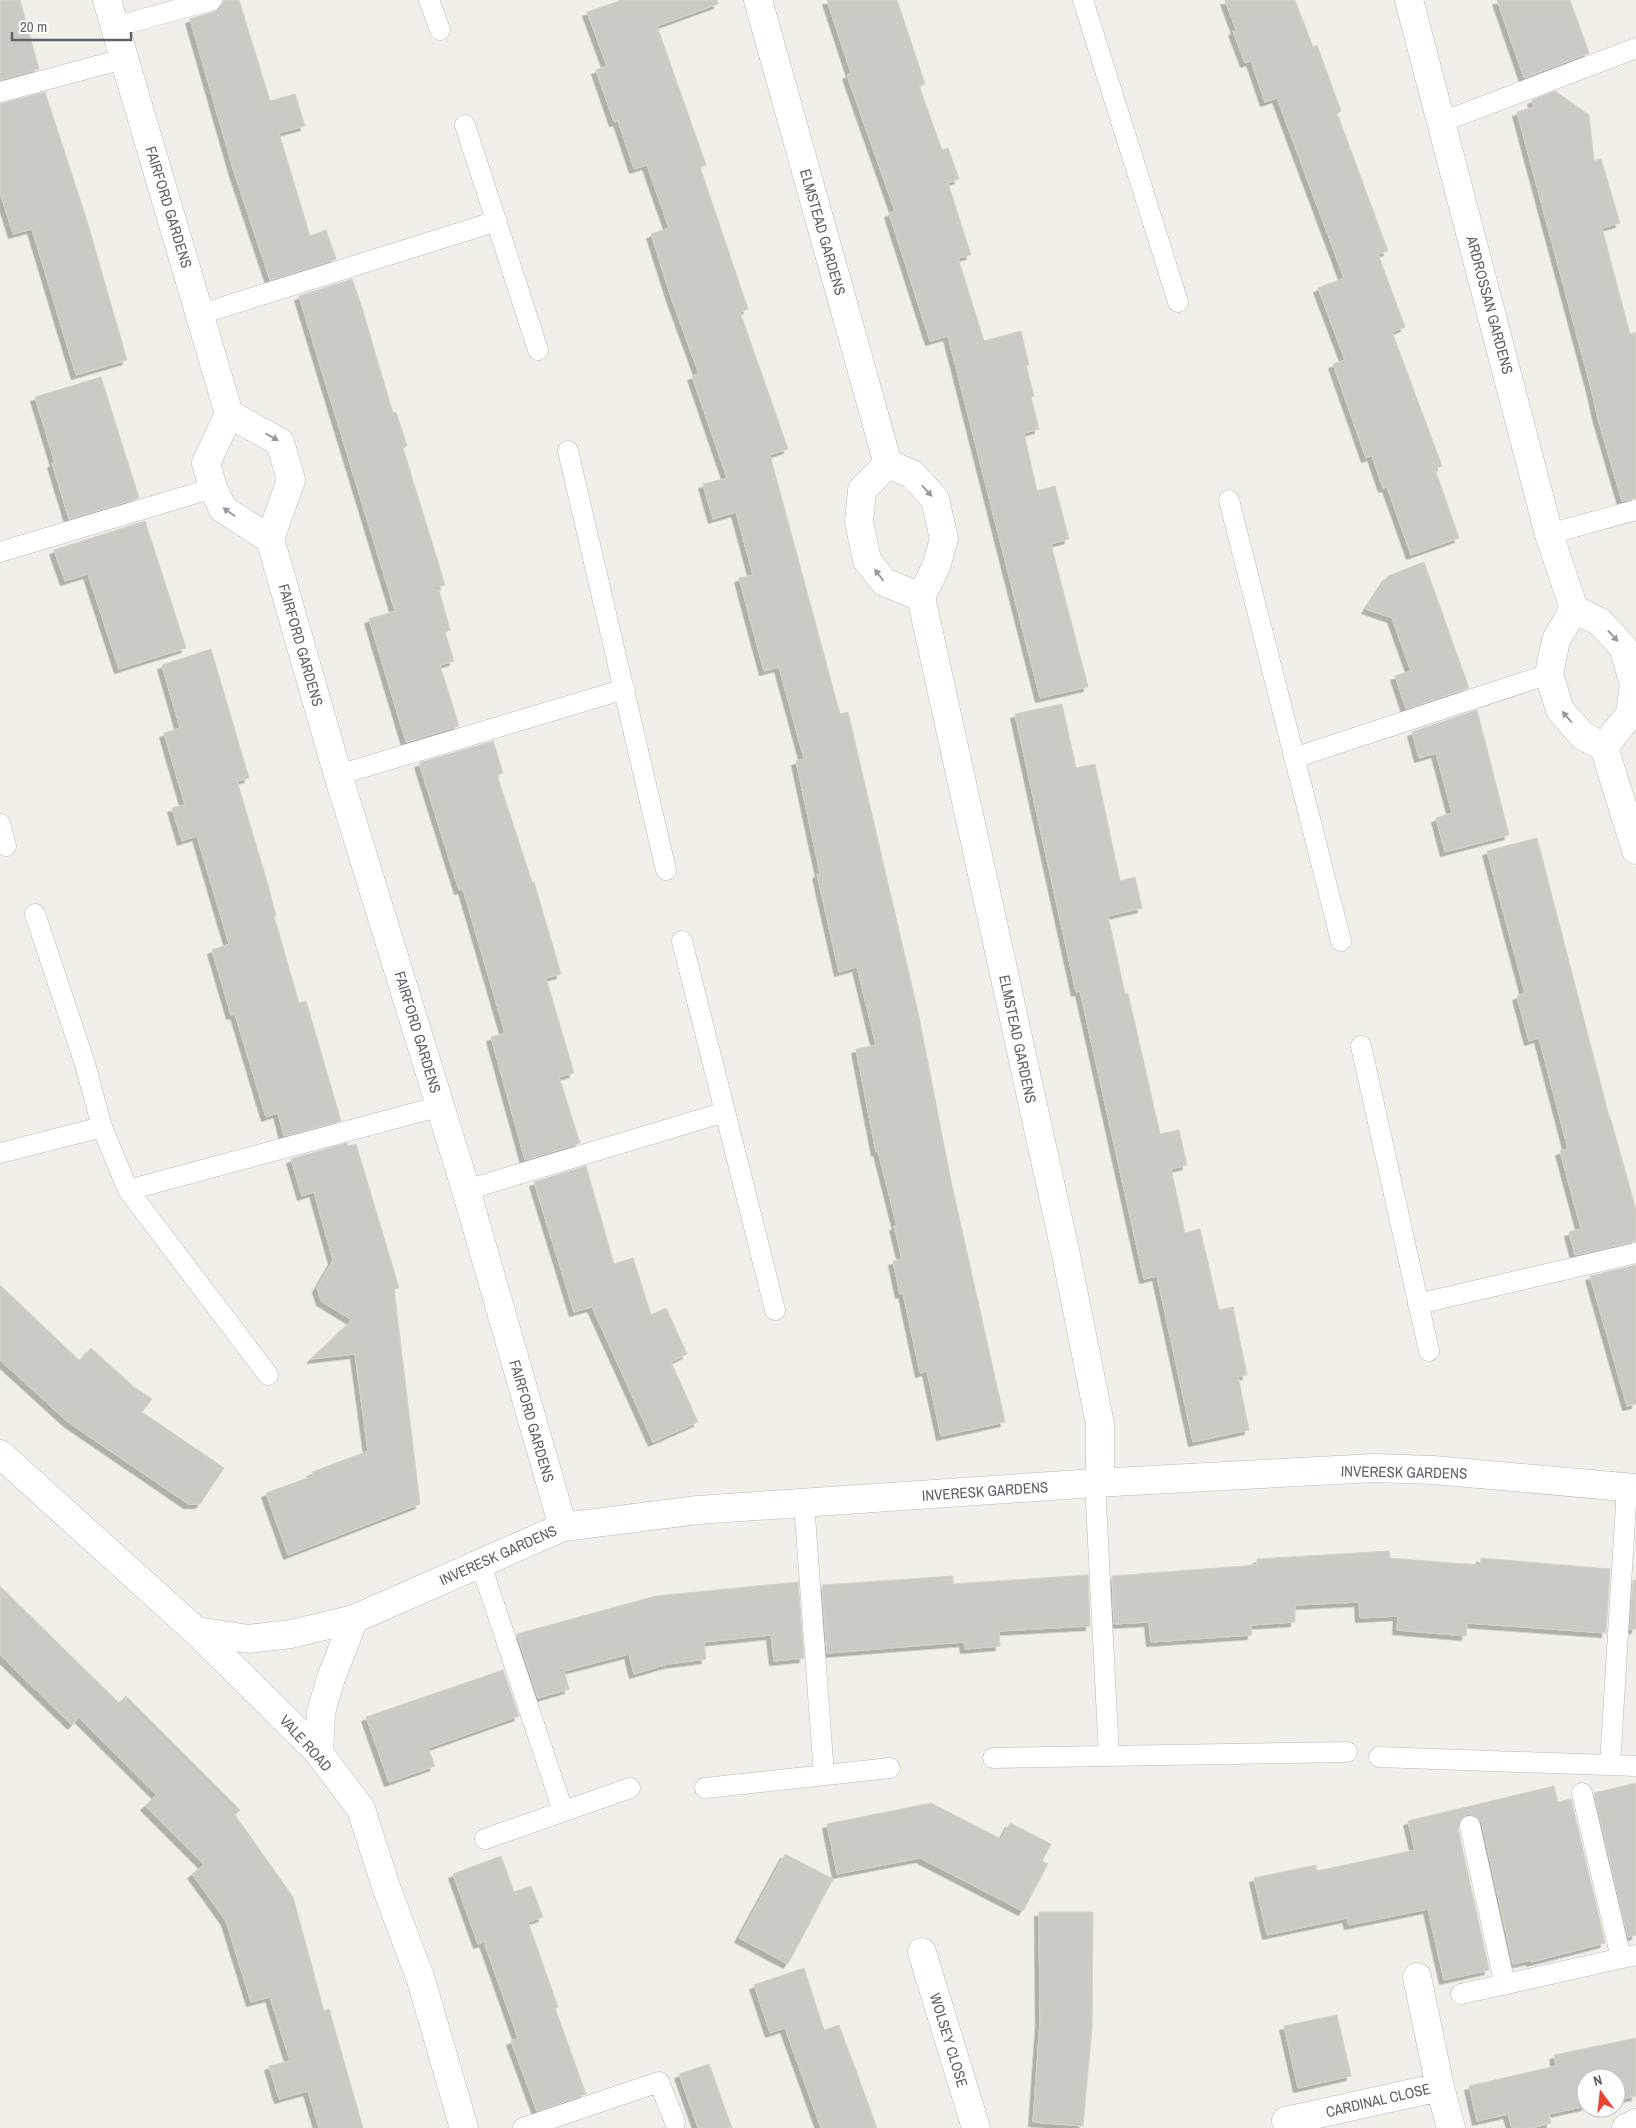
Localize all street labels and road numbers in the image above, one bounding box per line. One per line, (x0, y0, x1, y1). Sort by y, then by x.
street label: FAIRFORD GARDENS (140, 143, 198, 271)
street label: ELMSTEAD GARDENS (795, 166, 851, 298)
street label: ARDROSSAN GARDENS (1461, 233, 1519, 376)
street label: FAIRFORD GARDENS (273, 581, 329, 709)
street label: FAIRFORD GARDENS (389, 968, 447, 1096)
street label: ELMSTEAD GARDENS (994, 973, 1042, 1105)
street label: FAIRFORD GARDENS (504, 1357, 560, 1485)
street label: INVERESK GARDENS (1341, 1460, 1467, 1484)
street label: INVERESK GARDENS (921, 1476, 1049, 1506)
street label: INVERESK GARDENS (436, 1520, 560, 1590)
street label: VALE ROAD (275, 1710, 337, 1776)
street label: WOLSEY CLOSE (925, 1990, 973, 2090)
street label: CARDINAL CLOSE (1324, 2078, 1432, 2122)

